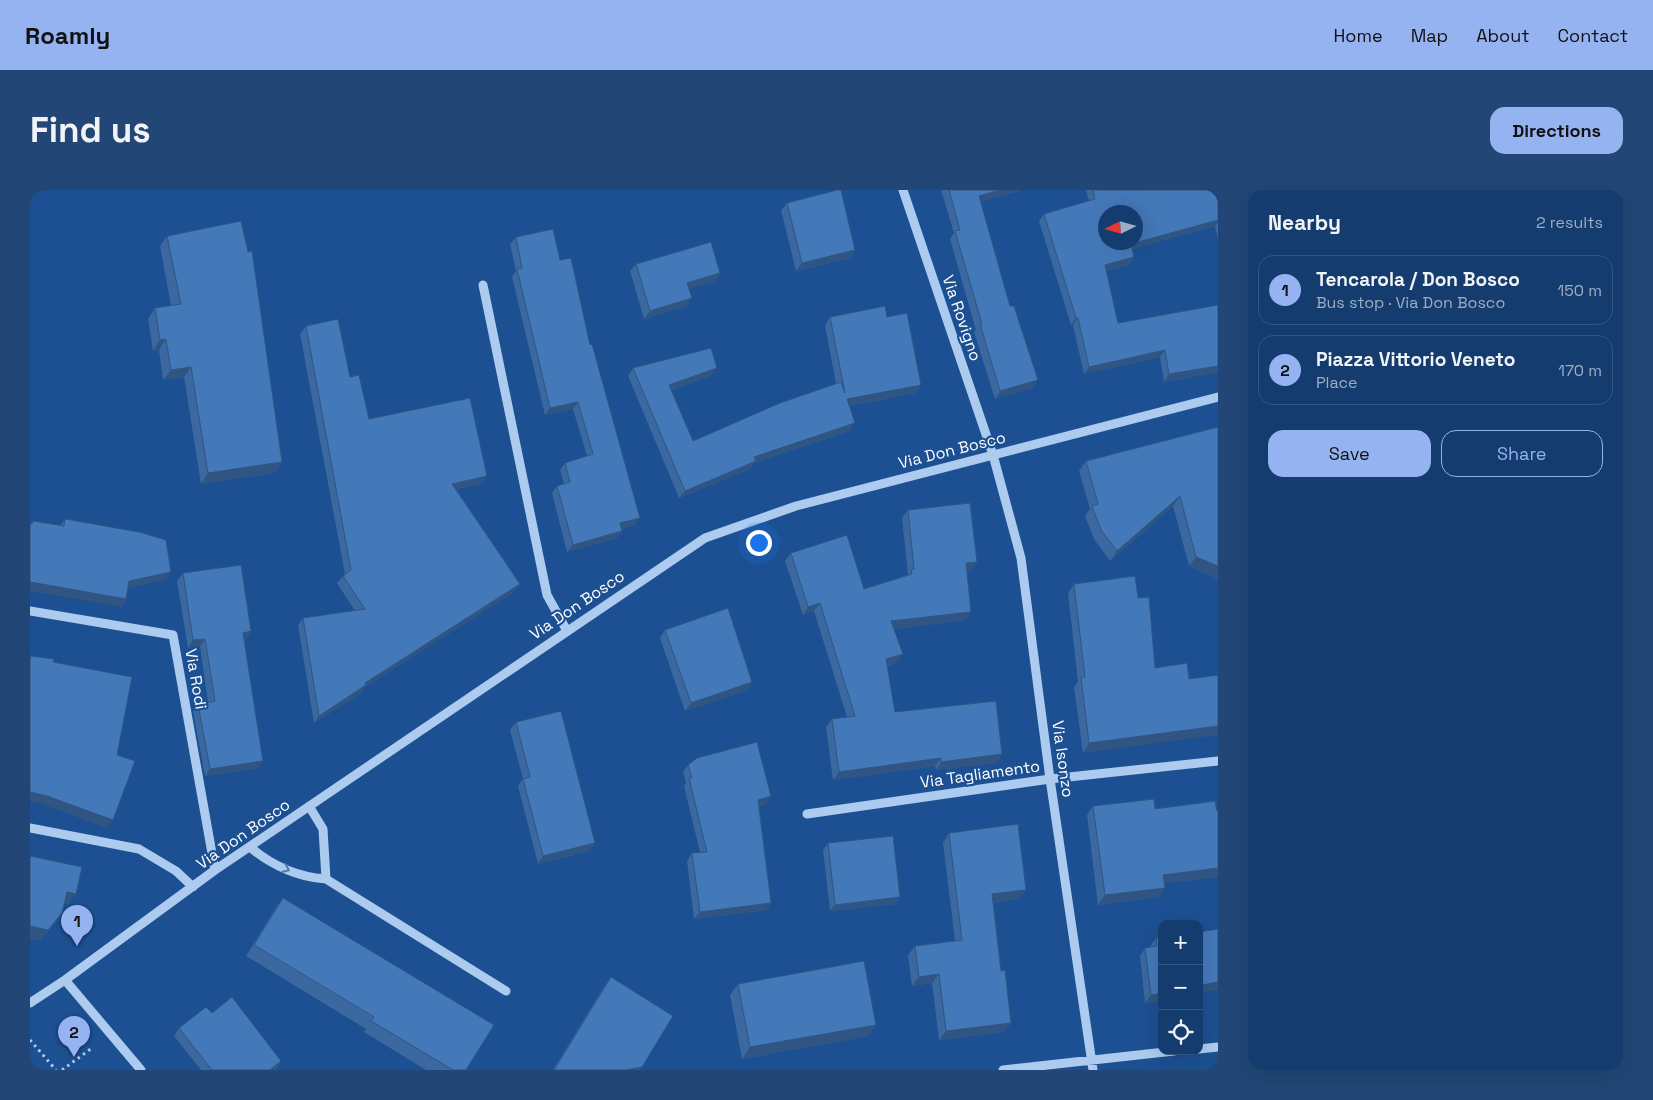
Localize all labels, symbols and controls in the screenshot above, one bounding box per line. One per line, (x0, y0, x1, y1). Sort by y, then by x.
text: Roamly (25, 20, 110, 51)
text: Home (1334, 24, 1383, 47)
text: Map (1411, 24, 1448, 47)
text: About (1476, 24, 1530, 47)
text: Contact (1558, 24, 1628, 47)
button: Directions (1490, 107, 1623, 154)
text: Find us (30, 108, 151, 152)
north arrow (1098, 205, 1143, 250)
text: Nearby (1268, 209, 1341, 236)
text: 2 results (1536, 212, 1603, 233)
text: Tencarola / Don Bosco (1316, 267, 1520, 292)
street label: Via Rovigno (938, 272, 986, 364)
text: 1 (1281, 280, 1289, 301)
text: 150 m (1558, 280, 1602, 301)
text: Bus stop · Via Don Bosco (1316, 292, 1505, 313)
text: Piazza Vittorio Veneto (1316, 347, 1515, 372)
text: 2 (1280, 360, 1290, 381)
text: 170 m (1558, 360, 1602, 381)
text: Place (1316, 372, 1358, 393)
street label: Via Don Bosco (896, 427, 1008, 473)
button: Save (1268, 430, 1431, 477)
button: Share (1441, 430, 1603, 477)
your location (746, 530, 772, 556)
street label: Via Don Bosco (526, 566, 628, 644)
street label: Via Rodi (180, 647, 212, 711)
street label: Via Isonzo (1047, 719, 1079, 799)
street label: Via Tagliamento (919, 755, 1041, 793)
street label: Via Don Bosco (192, 794, 294, 874)
one-way arrow (281, 862, 290, 873)
pin: 1 (61, 905, 93, 946)
map controls (1158, 920, 1203, 1055)
button: + (1158, 920, 1203, 965)
button: − (1158, 965, 1203, 1010)
button: locate (1158, 1010, 1203, 1055)
pin: 2 (58, 1016, 90, 1057)

